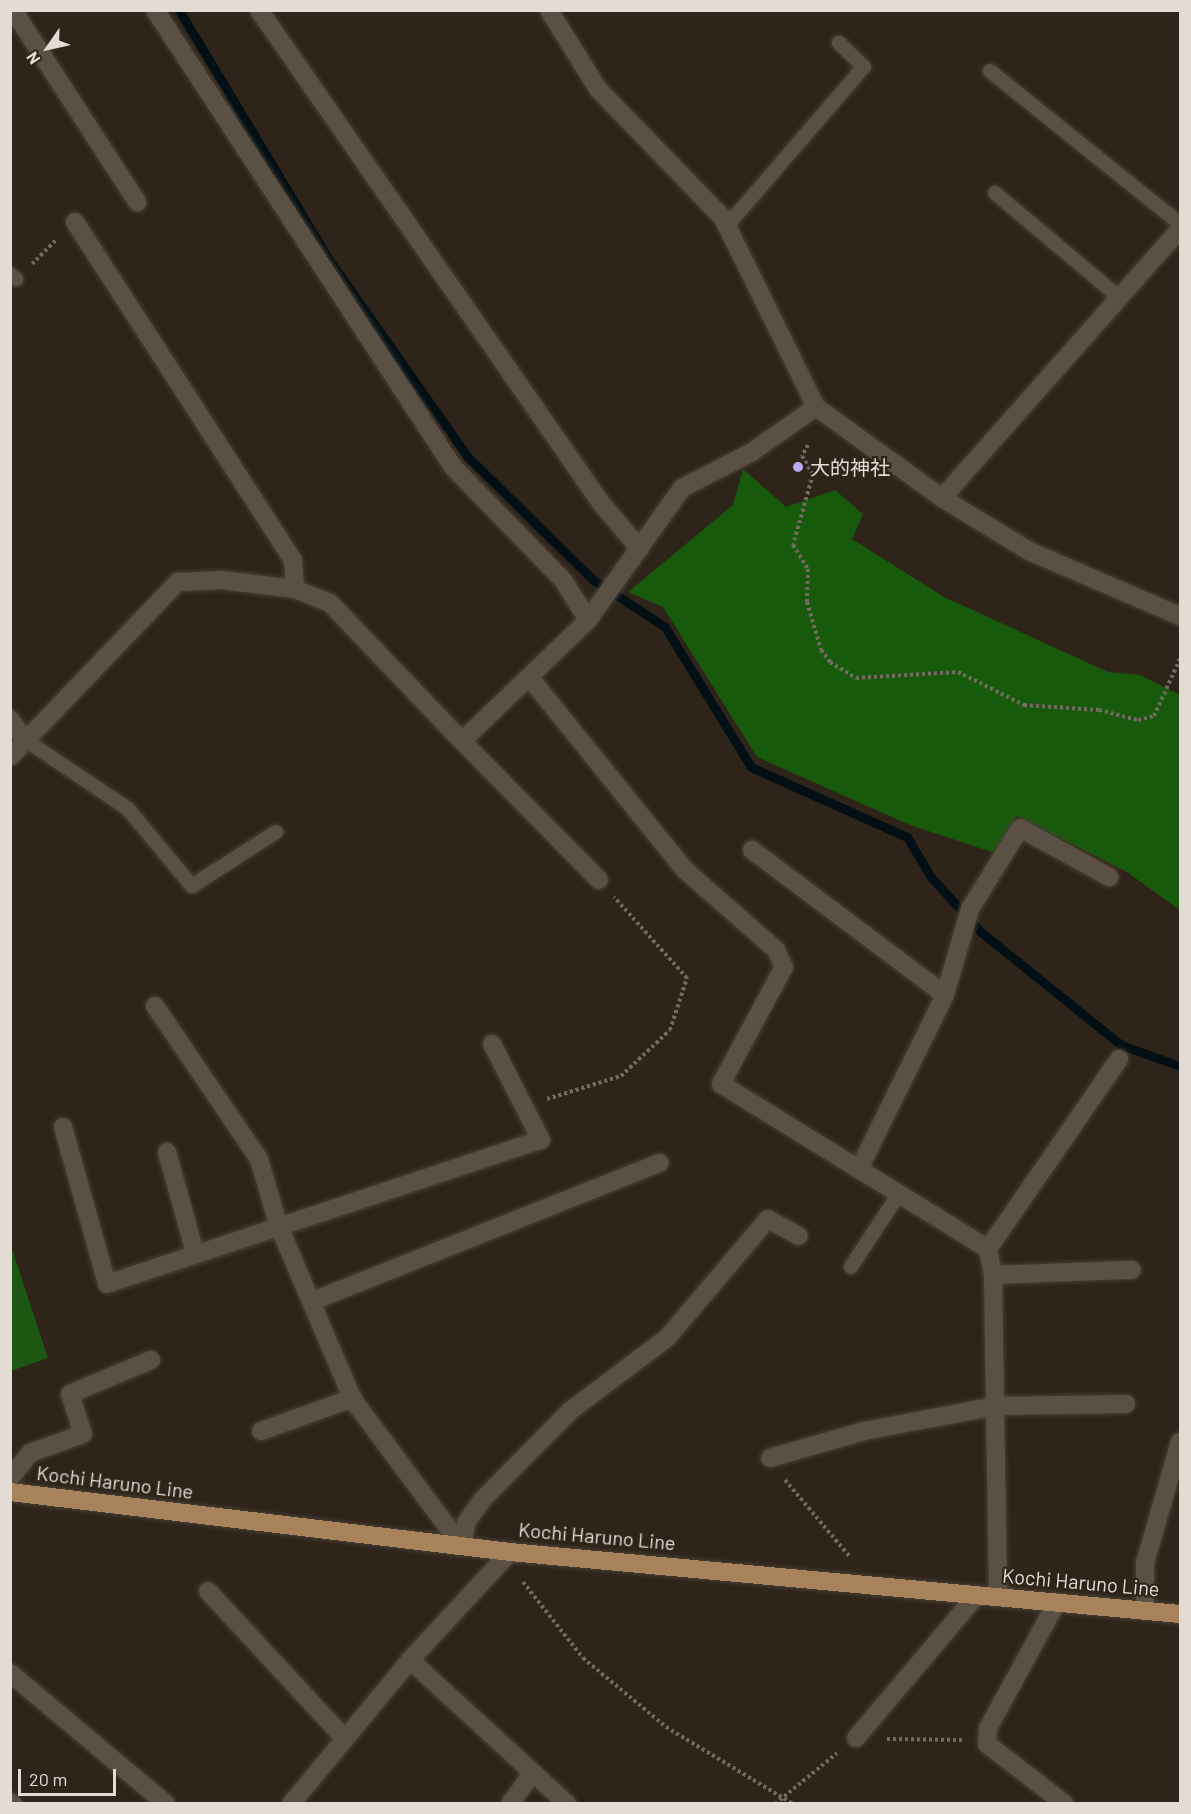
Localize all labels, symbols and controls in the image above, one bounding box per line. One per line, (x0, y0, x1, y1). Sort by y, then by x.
north arrow (18, 18, 78, 78)
text: N (22, 49, 44, 68)
place label: 大的神社 (810, 455, 890, 479)
marker: 大的神社 (791, 460, 805, 474)
street label: Kochi Haruno Line (35, 1460, 195, 1504)
street label: Kochi Haruno Line (517, 1517, 677, 1555)
street label: Kochi Haruno Line (1001, 1563, 1161, 1601)
scale bar (21, 1757, 118, 1795)
text: 20 m (29, 1768, 67, 1790)

